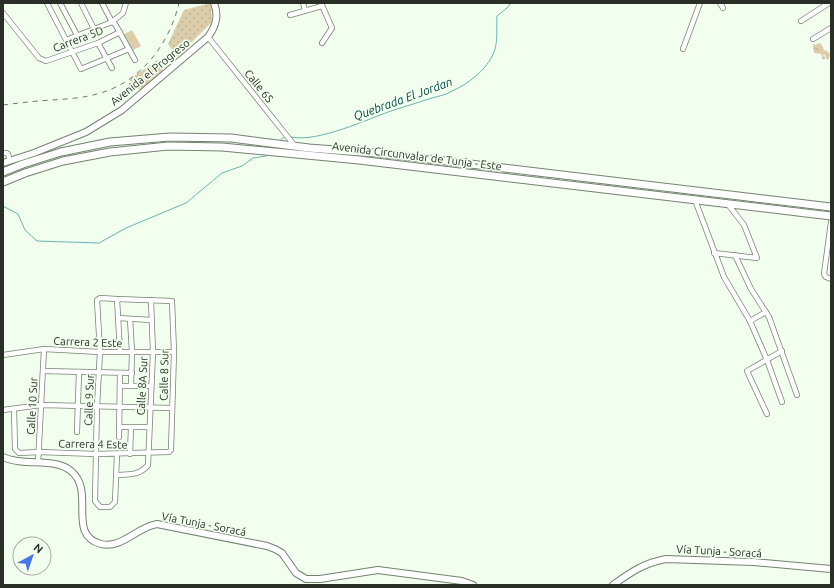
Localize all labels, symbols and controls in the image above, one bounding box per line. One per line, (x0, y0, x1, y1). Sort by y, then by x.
street label: Carrera 5D (51, 24, 105, 54)
street label: Avenida el Progreso (108, 36, 192, 108)
street label: Calle 6S (242, 67, 276, 105)
water label: Quebrada El Jordan (352, 75, 454, 122)
street label: Avenida Circunvalar de Tunja - Este (332, 140, 502, 172)
street label: Carrera 2 Este (53, 335, 123, 349)
street label: Calle 8 Sur (158, 348, 170, 401)
street label: Calle 8A Sur (134, 355, 150, 416)
street label: Calle 9 Sur (82, 373, 96, 426)
street label: Calle 10 Sur (24, 376, 40, 435)
street label: Carrera 4 Este (58, 437, 128, 451)
street label: Vía Tunja - Soracá (161, 510, 247, 538)
north arrow (12, 536, 52, 576)
text: N (31, 541, 45, 556)
street label: Vía Tunja - Soracá (676, 543, 762, 559)

